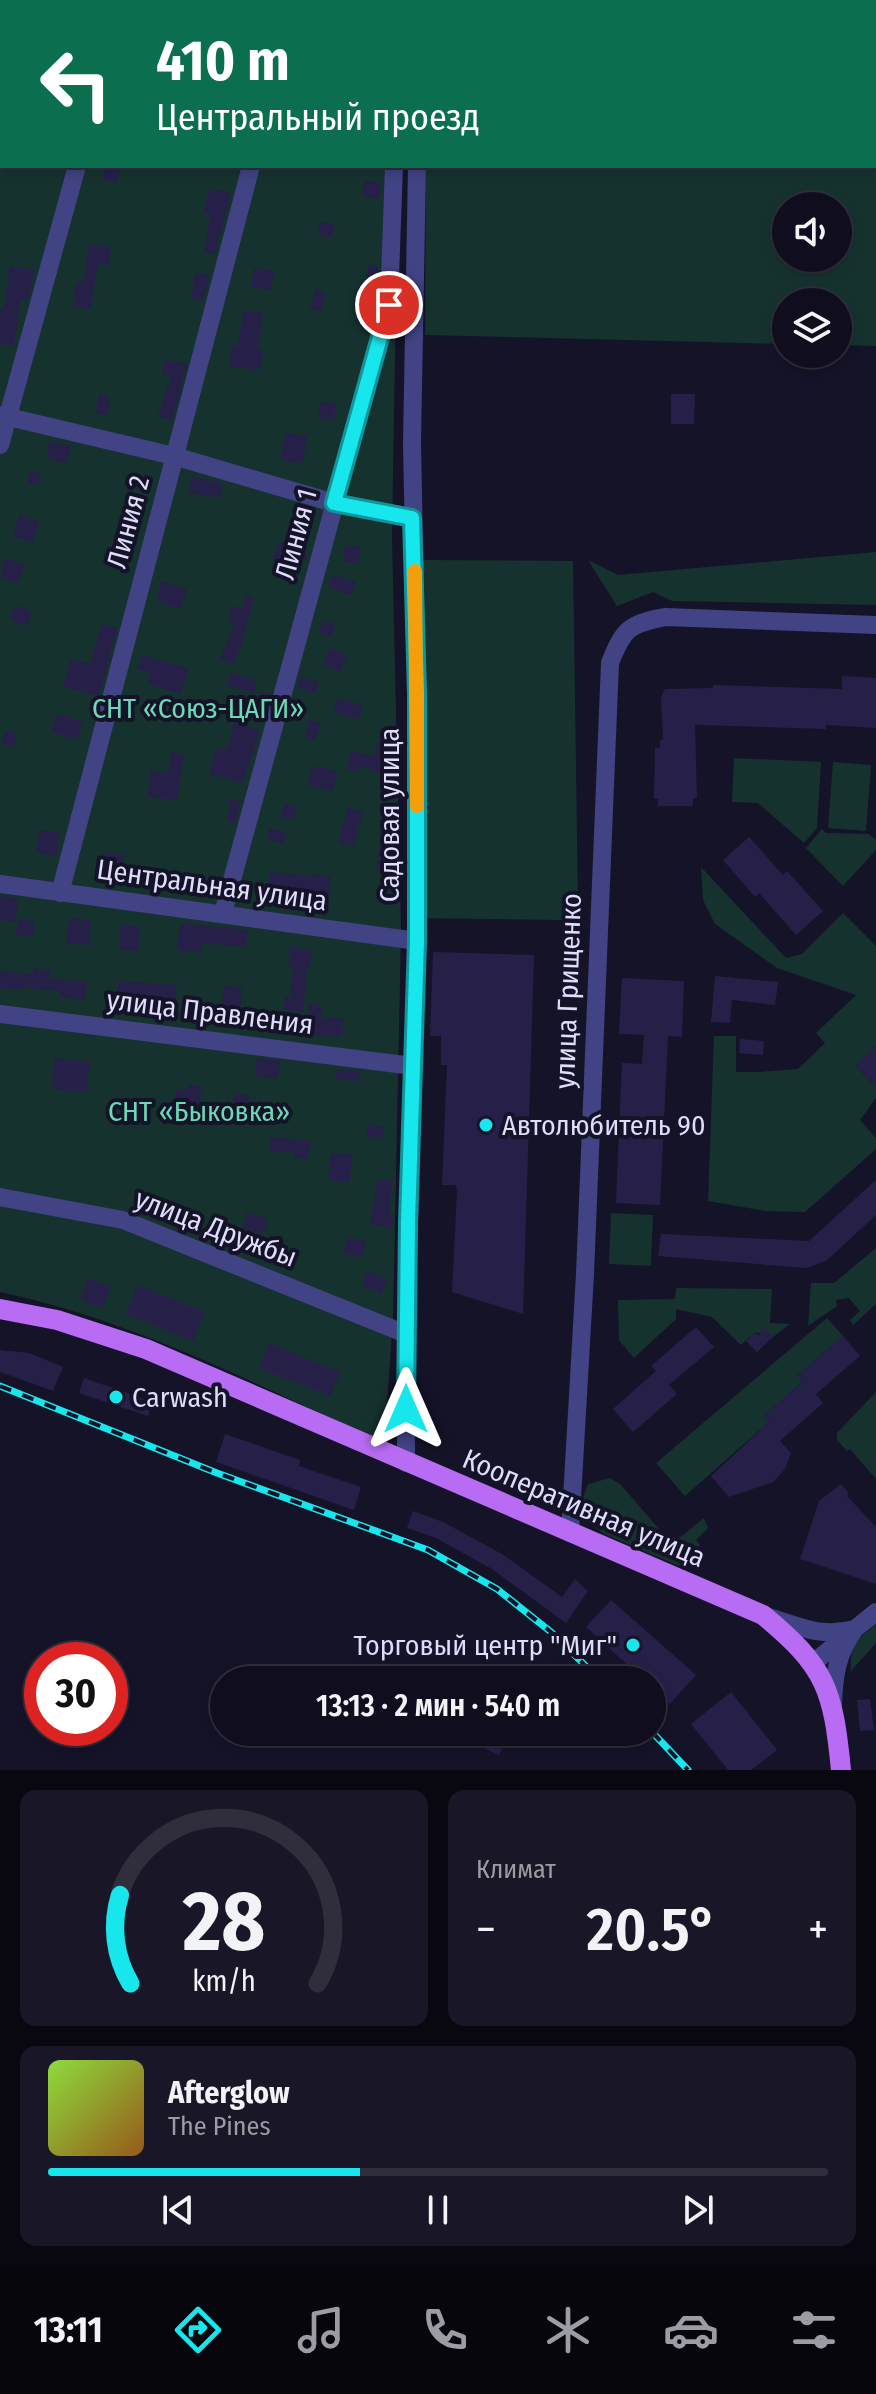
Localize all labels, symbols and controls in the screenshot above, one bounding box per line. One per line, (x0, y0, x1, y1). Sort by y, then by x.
text: 410 m (156, 28, 290, 95)
icon: left (24, 32, 128, 136)
text: Центральный проезд (156, 96, 480, 140)
map controls (772, 192, 852, 368)
button: sound (772, 192, 852, 272)
pin (355, 271, 423, 339)
icon: arrive (367, 283, 411, 327)
button: layers (772, 288, 852, 368)
street label: Линия 2 (100, 472, 156, 572)
street label: Линия 1 (268, 485, 324, 583)
park label: СНТ «Союз-ЦАГИ» (92, 692, 304, 725)
street label: Садовая улица (373, 728, 406, 902)
street label: Центральная улица (95, 853, 329, 917)
street label: улица Грищенко (548, 893, 588, 1089)
street label: улица Правления (105, 983, 315, 1041)
park label: СНТ «Быковка» (108, 1095, 290, 1128)
place label: Автолюбитель 90 (502, 1109, 706, 1142)
marker: Автолюбитель 90 (477, 1116, 495, 1134)
street label: улица Дружбы (130, 1182, 302, 1274)
position arrow (364, 1367, 448, 1451)
place label: Carwash (132, 1381, 228, 1414)
marker: Carwash (107, 1388, 125, 1406)
street label: Кооперативная улица (458, 1442, 710, 1574)
place label: Торговый центр "Миг" (354, 1629, 617, 1662)
marker: Торговый центр "Миг" (624, 1636, 642, 1654)
speed limit sign: 30 (24, 1642, 128, 1746)
text: 13:13 · 2 мин · 540 m (316, 1688, 560, 1724)
text: Климат (476, 1854, 556, 1885)
text: 28 (182, 1872, 265, 1972)
text: 20.5° (587, 1894, 717, 1966)
text: − (476, 1903, 496, 1956)
text: + (808, 1903, 828, 1956)
text: km/h (192, 1964, 256, 1999)
text: Afterglow (168, 2075, 290, 2111)
text: The Pines (168, 2111, 271, 2142)
icon: previous (156, 2188, 200, 2232)
icon: pause (416, 2188, 460, 2232)
icon: next (676, 2188, 720, 2232)
icon: directions (170, 2302, 226, 2358)
icon: music (293, 2302, 349, 2358)
icon: phone (417, 2302, 473, 2358)
icon: climate (540, 2302, 596, 2358)
icon: car (663, 2302, 719, 2358)
icon: filters (786, 2302, 842, 2358)
text: 13:11 (34, 2308, 103, 2352)

